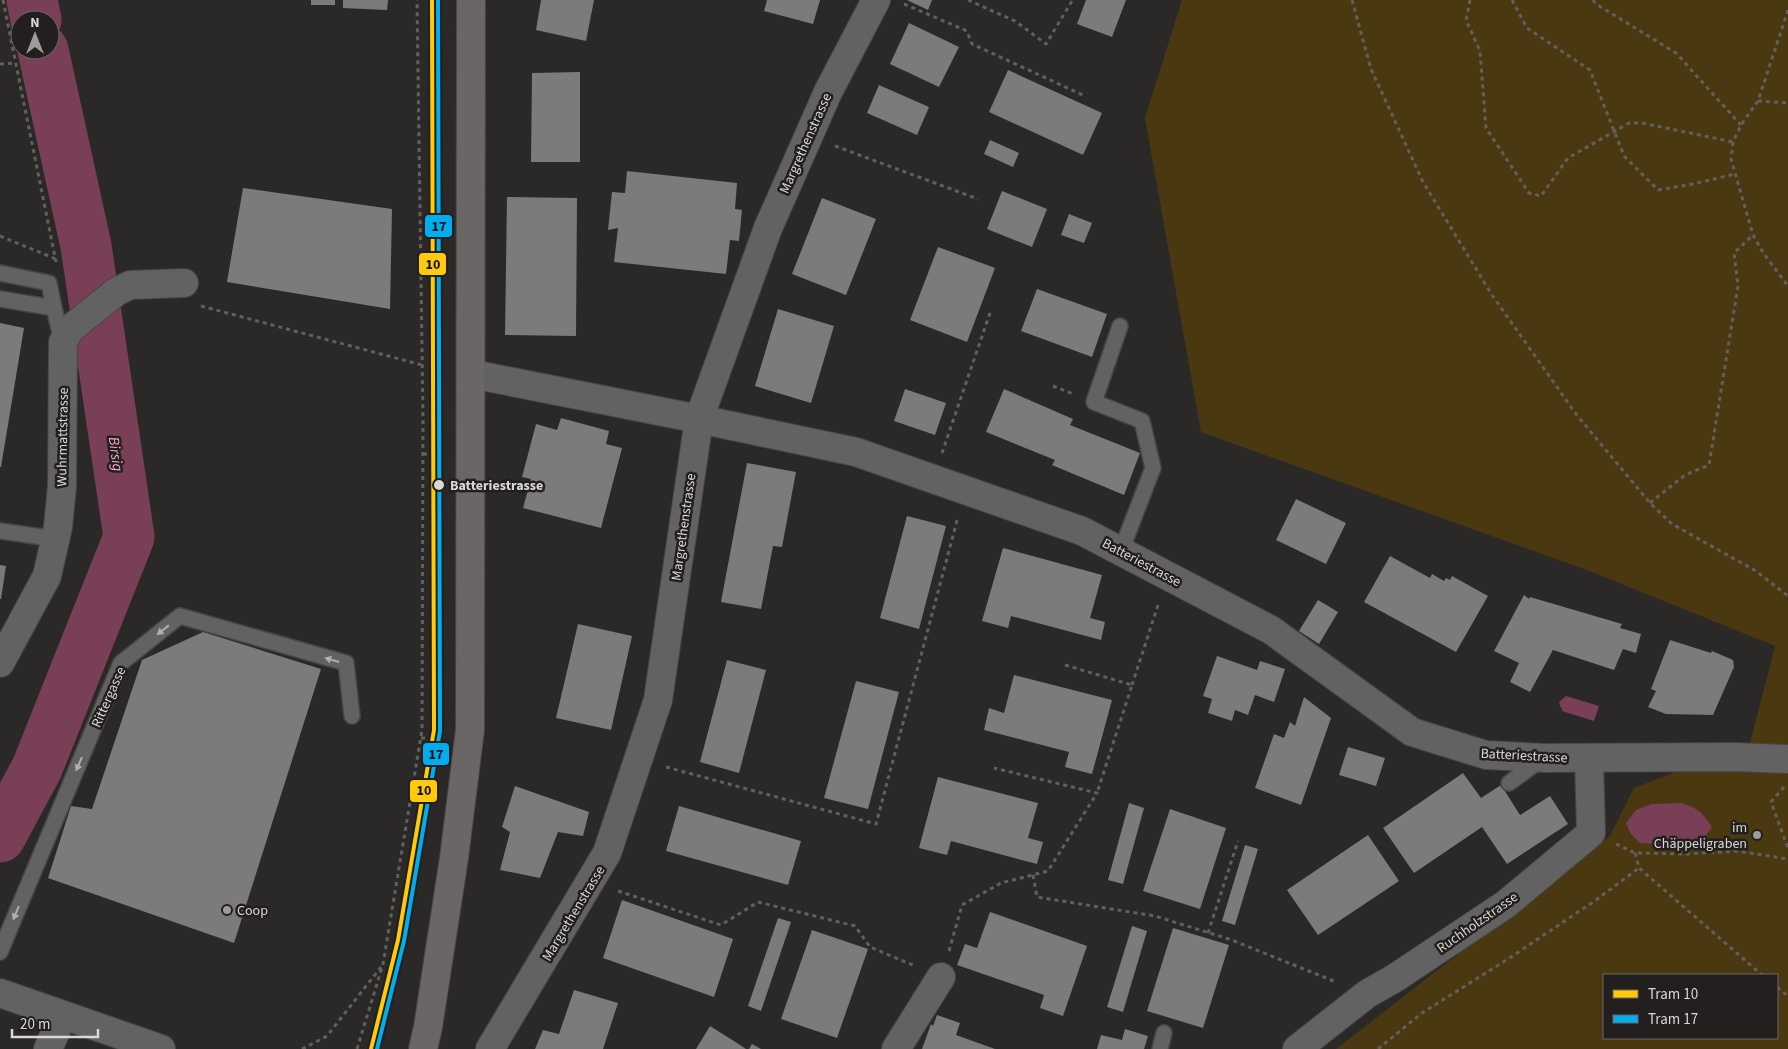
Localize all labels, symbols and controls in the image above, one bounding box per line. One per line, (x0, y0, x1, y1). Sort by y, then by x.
north arrow (10, 10, 60, 60)
text: N (30, 13, 40, 33)
street label: Margrethenstrasse (775, 90, 837, 197)
line badge: 17 (424, 214, 453, 238)
text: 17 (432, 217, 446, 237)
line badge: 10 (418, 252, 447, 276)
text: 10 (426, 255, 440, 275)
street label: Wuhrmattstrasse (52, 387, 74, 487)
water label: Birsig (103, 435, 128, 473)
street label: Margrethenstrasse (667, 472, 701, 582)
place label: Batteriestrasse (450, 476, 543, 496)
marker: Batteriestrasse (432, 478, 446, 492)
street label: Batteriestrasse (1098, 534, 1185, 592)
one-way arrow (157, 624, 170, 635)
one-way arrow (325, 655, 340, 663)
street label: Rittergasse (87, 664, 131, 731)
line badge: 17 (422, 742, 450, 766)
street label: Batteriestrasse (1480, 744, 1568, 768)
text: 17 (429, 745, 443, 765)
one-way arrow (75, 757, 83, 772)
line badge: 10 (409, 779, 438, 803)
text: 10 (417, 781, 431, 801)
place label: im Chäppeligraben (1654, 818, 1747, 854)
marker: im Chäppeligraben (1751, 829, 1763, 841)
street label: Margrethenstrasse (537, 862, 610, 965)
street label: Ruchholzstrasse (1433, 887, 1522, 958)
place label: Coop (237, 901, 268, 921)
marker: Coop (221, 904, 233, 916)
one-way arrow (12, 906, 20, 921)
legend (1603, 974, 1778, 1039)
text: Tram 10 (1648, 984, 1698, 1005)
scale bar (12, 1006, 99, 1038)
text: Tram 17 (1648, 1009, 1698, 1030)
text: 20 m (20, 1014, 50, 1035)

